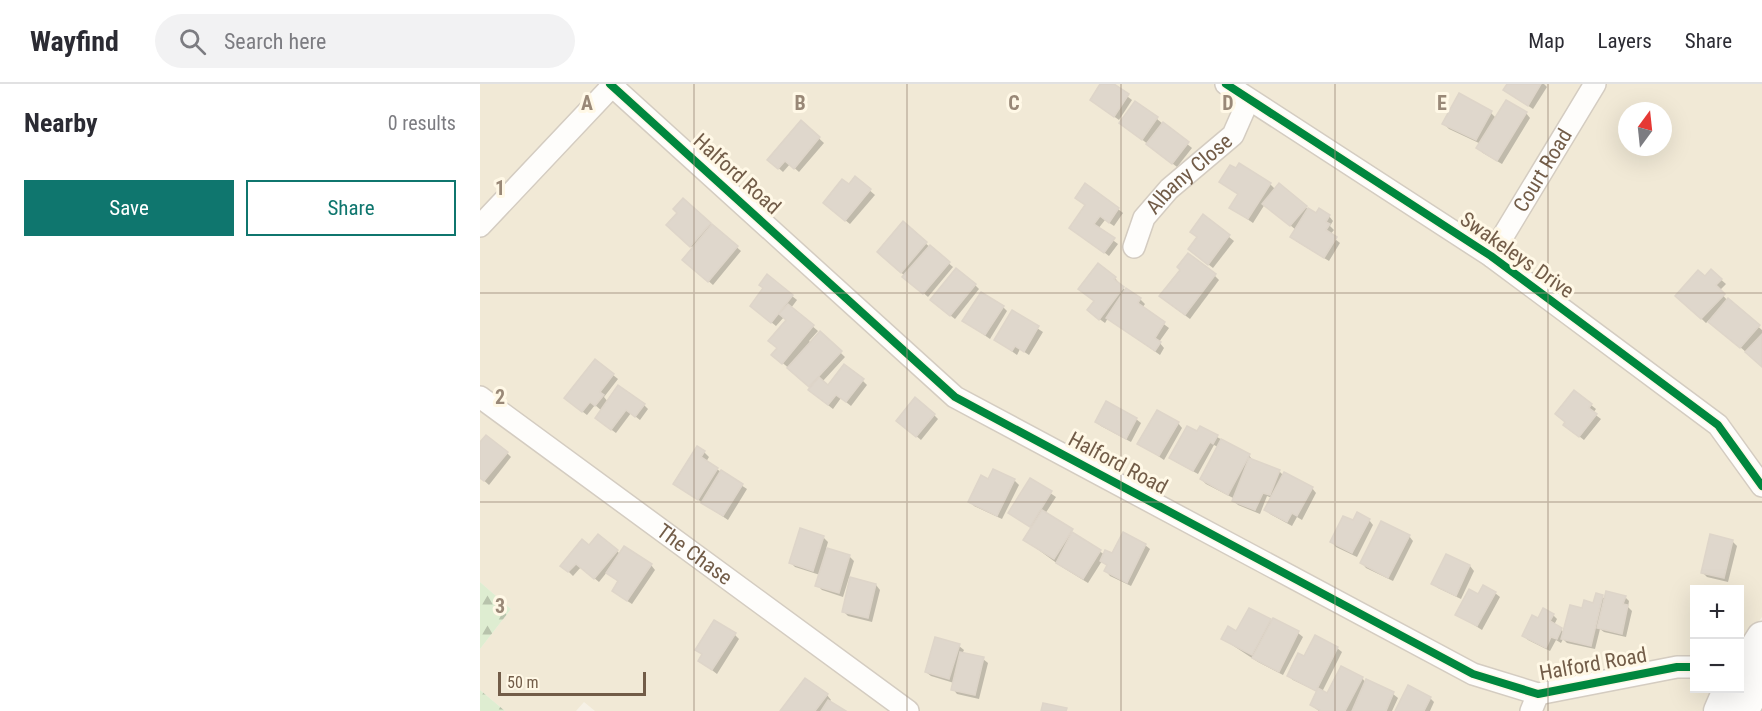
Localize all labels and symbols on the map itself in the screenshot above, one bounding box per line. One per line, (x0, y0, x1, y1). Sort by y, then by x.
text: A (581, 91, 593, 115)
text: B (794, 91, 806, 115)
text: C (1008, 91, 1020, 115)
text: D (1222, 91, 1234, 115)
text: E (1437, 91, 1447, 115)
north arrow (1618, 102, 1672, 156)
street label: Court Road (1508, 125, 1577, 216)
street label: Halford Road (689, 129, 785, 219)
street label: Albany Close (1141, 129, 1237, 219)
text: 1 (495, 176, 505, 200)
street label: Swakeleys Drive (1456, 207, 1579, 303)
text: 2 (495, 385, 505, 409)
street label: Halford Road (1064, 427, 1172, 499)
street label: The Chase (652, 519, 737, 590)
text: 3 (495, 594, 505, 618)
street label: Halford Road (1537, 643, 1649, 685)
scale bar (498, 669, 646, 696)

